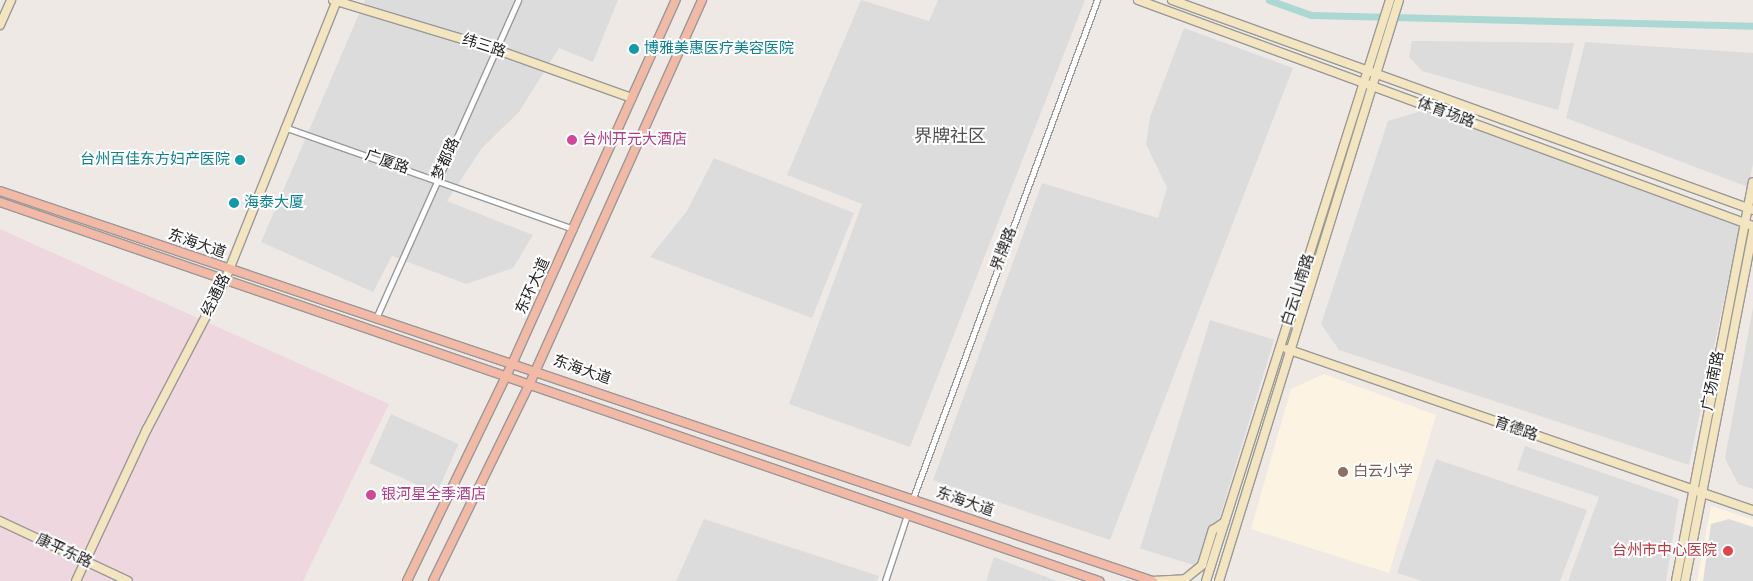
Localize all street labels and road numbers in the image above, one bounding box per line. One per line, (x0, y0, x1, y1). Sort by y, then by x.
street label: 纬三路 (460, 30, 508, 62)
street label: 体育场路 (1415, 94, 1477, 132)
street label: 梦都路 (429, 135, 463, 183)
street label: 广厦路 (363, 146, 411, 178)
street label: 界牌路 (988, 225, 1020, 273)
street label: 东海大道 (166, 226, 228, 262)
street label: 白云山南路 (1278, 252, 1318, 328)
street label: 东环大道 (512, 255, 554, 317)
street label: 经通路 (198, 271, 234, 319)
street label: 广场南路 (1698, 350, 1728, 412)
street label: 东海大道 (551, 352, 613, 388)
street label: 育德路 (1492, 413, 1540, 445)
street label: 东海大道 (934, 484, 996, 520)
street label: 康平东路 (33, 530, 95, 572)

